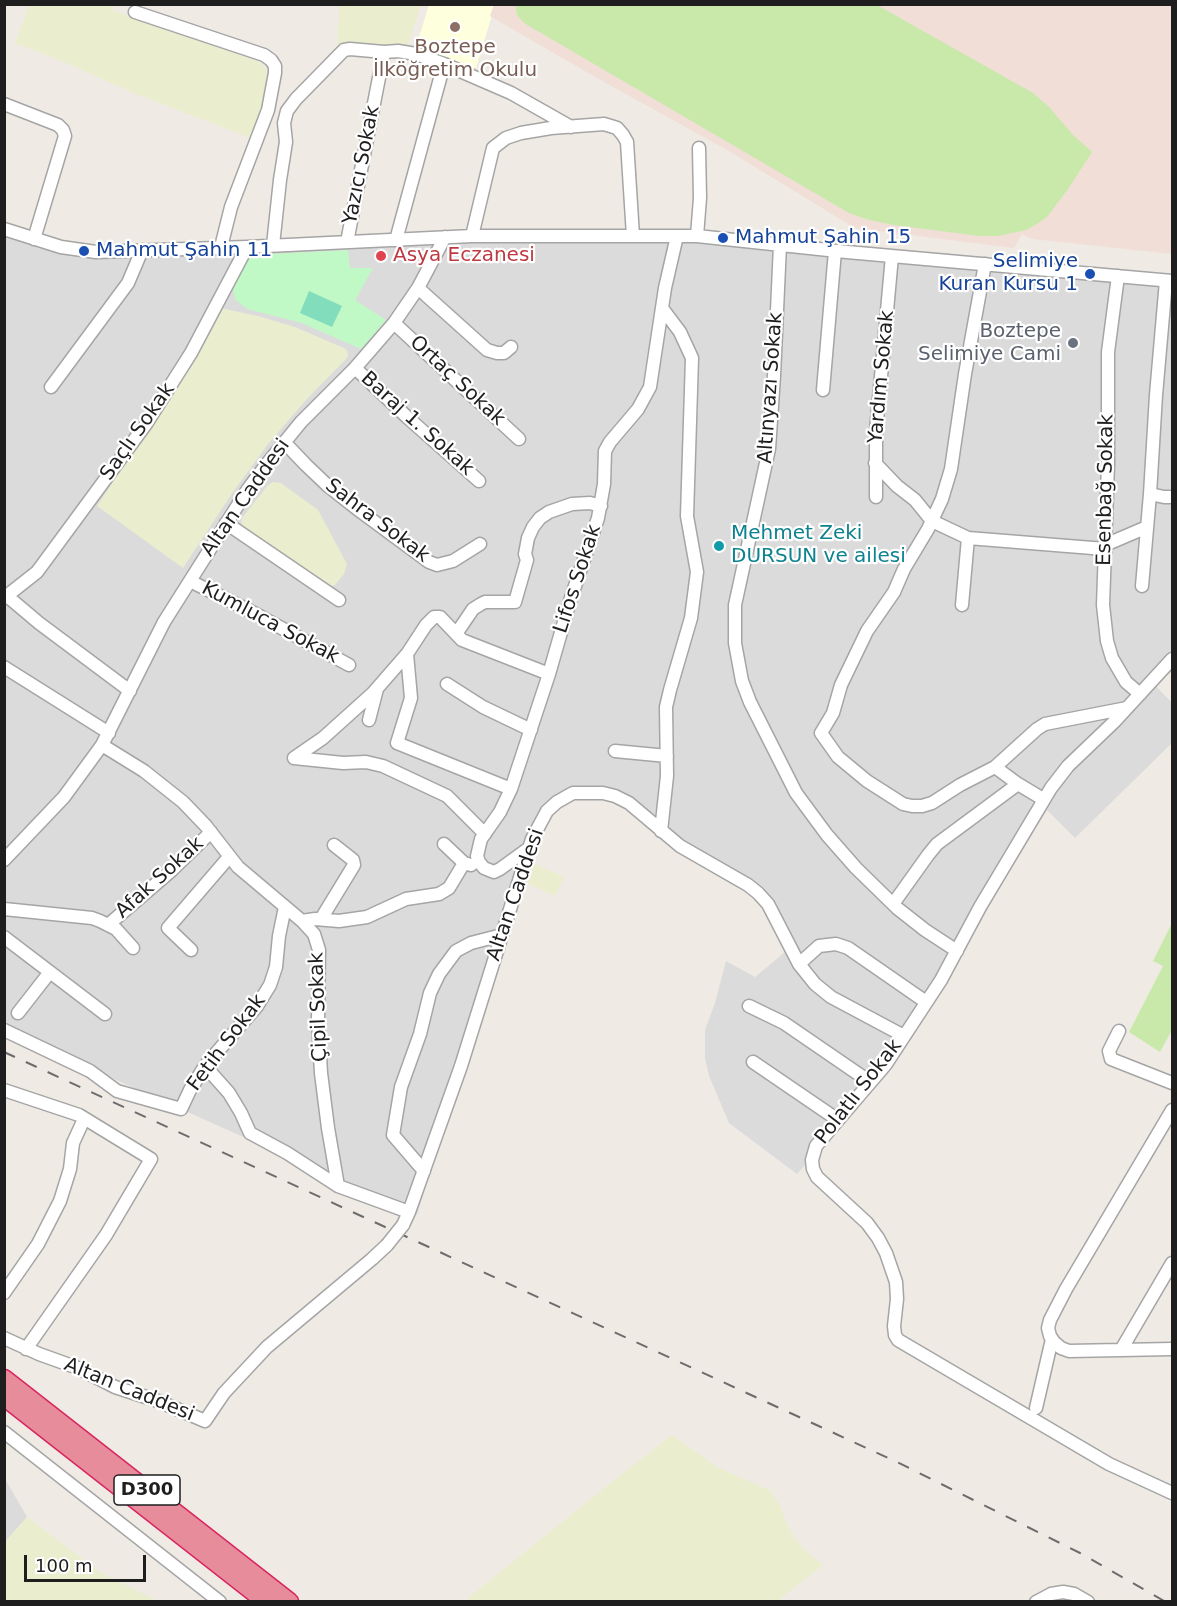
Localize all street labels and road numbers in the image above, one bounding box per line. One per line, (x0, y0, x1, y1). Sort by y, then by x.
street label: Yazıcı Sokak (339, 103, 385, 227)
street label: Yardım Sokak (864, 309, 900, 445)
street label: Altınyazı Sokak (754, 311, 788, 465)
street label: Ortaç Sokak (404, 331, 510, 431)
street label: Baraj 1. Sokak (356, 367, 478, 481)
street label: Saçlı Sokak (96, 379, 180, 485)
street label: Esenbağ Sokak (1093, 414, 1119, 566)
street label: Altan Caddesi (197, 434, 295, 562)
street label: Sahra Sokak (320, 474, 434, 568)
street label: Lifos Sokak (549, 522, 607, 636)
street label: Kumluca Sokak (197, 577, 343, 669)
street label: Altan Caddesi (482, 826, 550, 964)
street label: Afak Sokak (111, 832, 209, 924)
street label: Çipil Sokak (305, 952, 333, 1062)
street label: Fetih Sokak (183, 990, 271, 1096)
street label: Polatlı Sokak (811, 1035, 907, 1149)
street label: Altan Caddesi (60, 1353, 198, 1427)
road number: D300 (114, 1475, 180, 1505)

